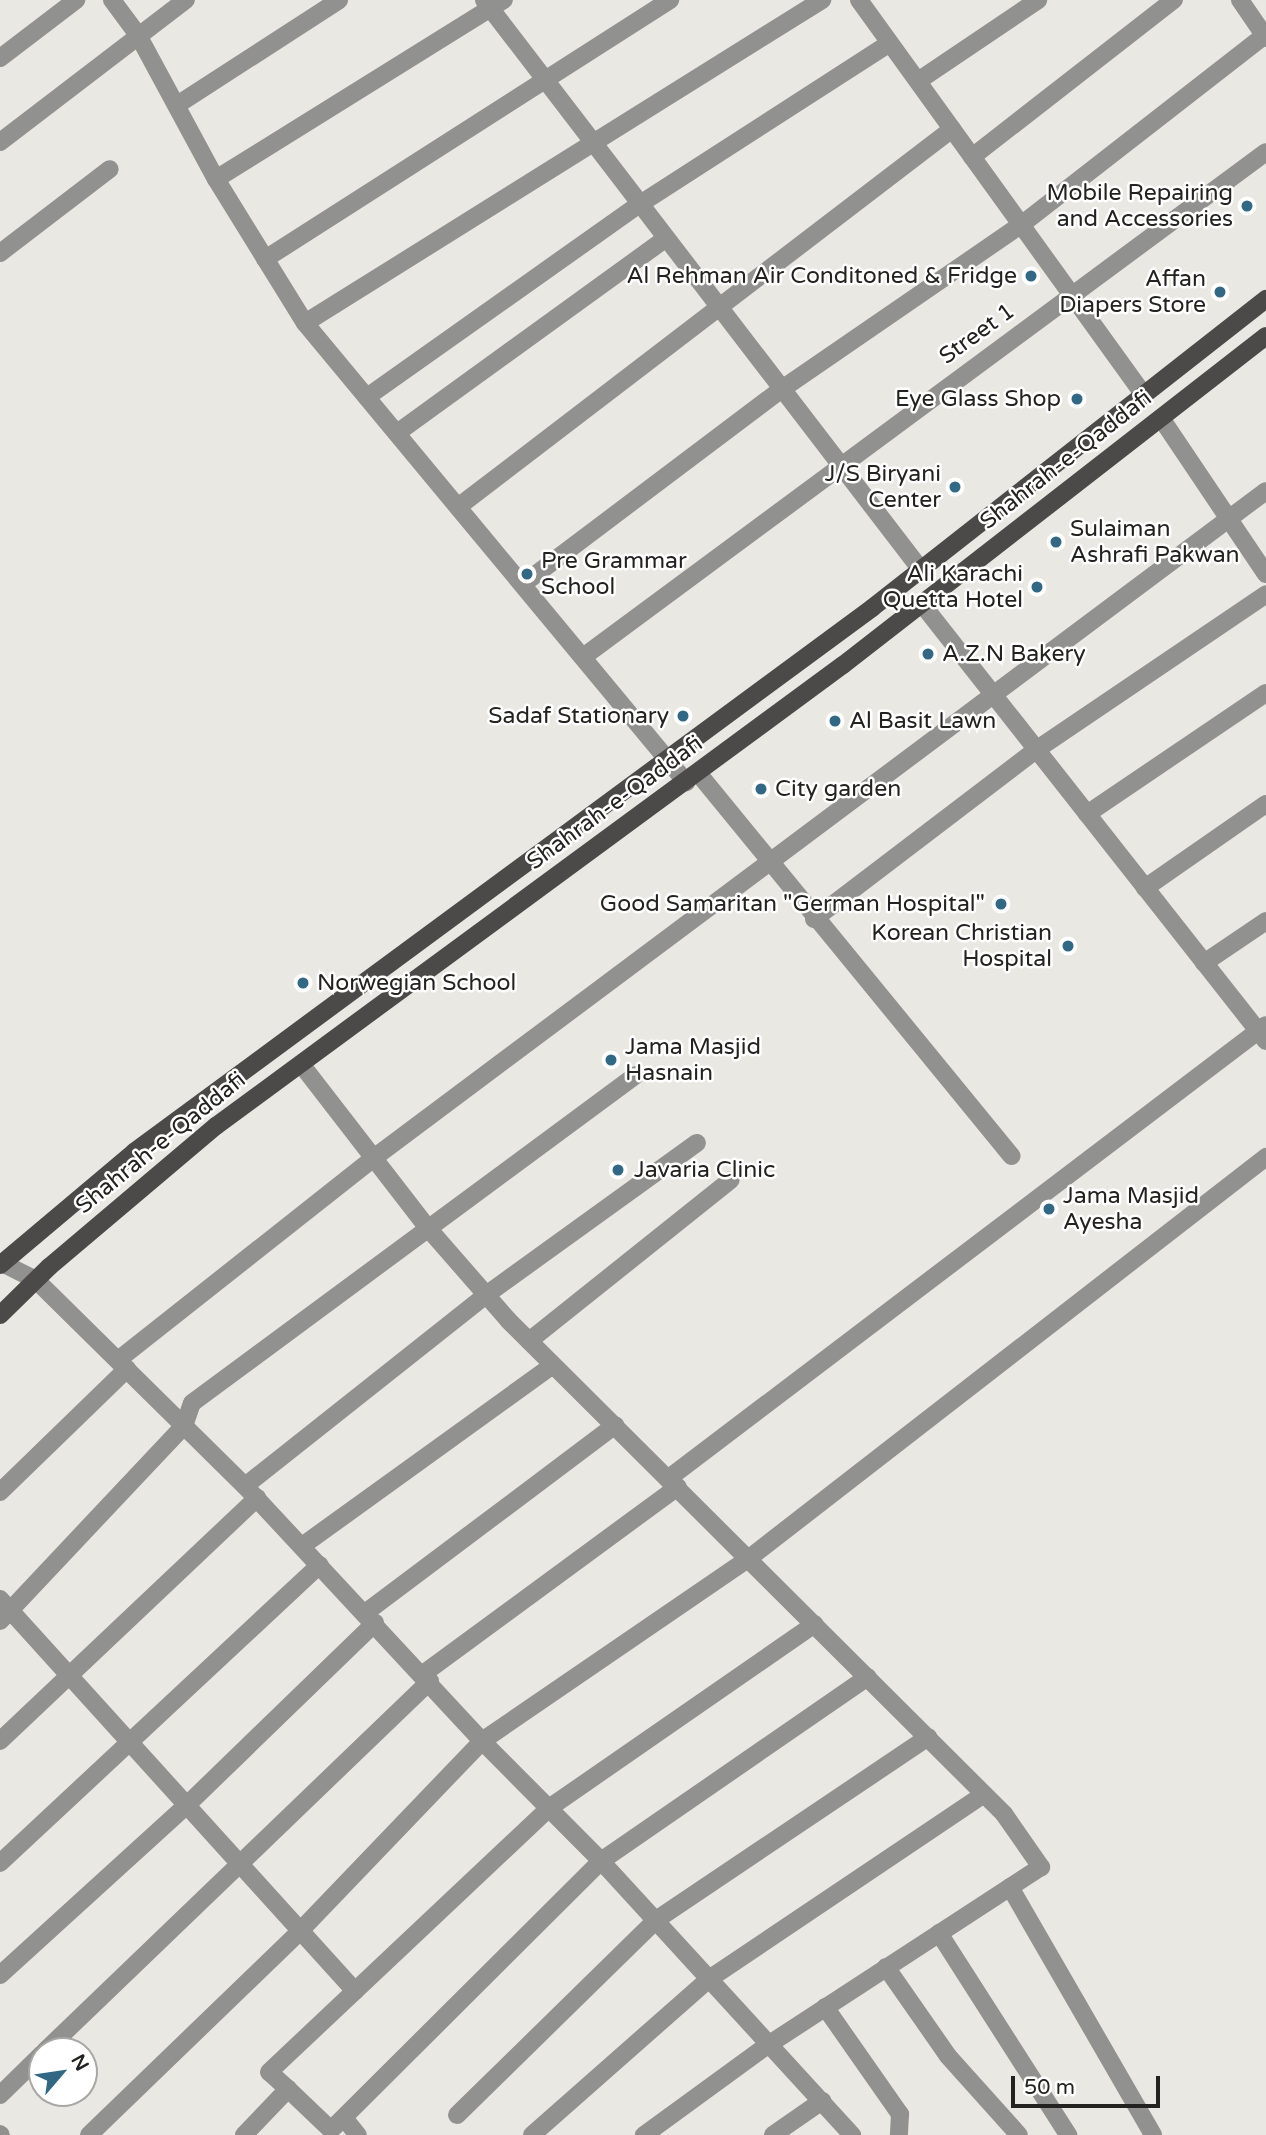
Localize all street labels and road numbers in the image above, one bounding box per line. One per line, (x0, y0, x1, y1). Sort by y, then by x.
street label: Street 1 (934, 298, 1020, 370)
street label: Shahrah-e-Qaddafi (975, 384, 1157, 536)
street label: Shahrah-e-Qaddafi (522, 730, 708, 876)
street label: Shahrah-e-Qaddafi (71, 1066, 251, 1220)

